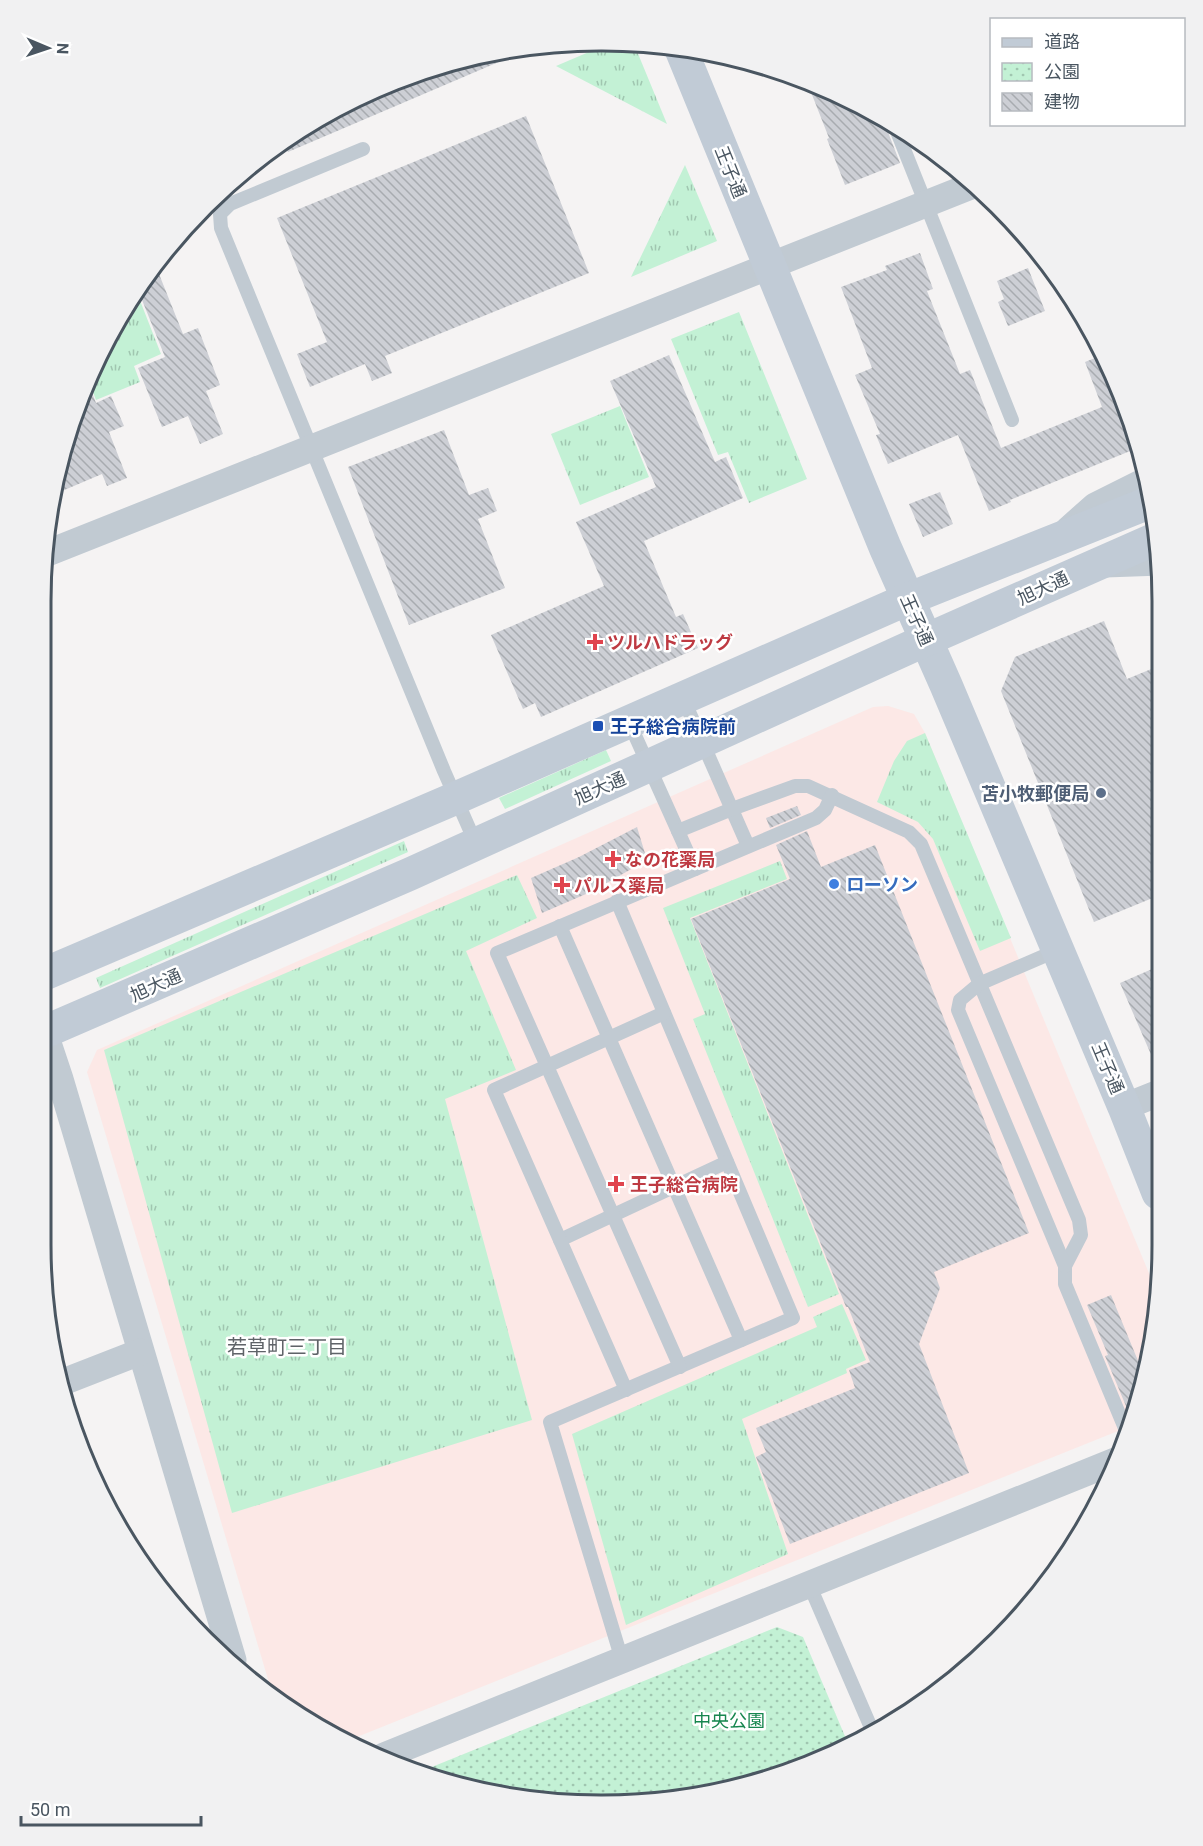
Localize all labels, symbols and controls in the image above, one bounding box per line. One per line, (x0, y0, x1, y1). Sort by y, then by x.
north arrow (18, 18, 78, 78)
legend (990, 18, 1185, 126)
text: 道路 (1044, 31, 1080, 52)
text: N (53, 43, 72, 54)
text: 公園 (1044, 61, 1080, 82)
text: 建物 (1044, 91, 1080, 112)
street label: 王子通 (711, 143, 751, 201)
street label: 旭大通 (1014, 567, 1072, 609)
street label: 王子通 (896, 591, 938, 649)
place label: ツルハドラッグ (607, 632, 733, 653)
marker: ツルハドラッグ (588, 635, 602, 649)
place label: 王子総合病院前 (610, 716, 736, 737)
marker: 王子総合病院前 (591, 719, 605, 733)
street label: 旭大通 (571, 767, 629, 809)
place label: 苫小牧郵便局 (981, 783, 1089, 804)
marker: 苫小牧郵便局 (1094, 786, 1108, 800)
place label: なの花薬局 (625, 849, 715, 870)
marker: なの花薬局 (606, 852, 620, 866)
place label: ローソン (846, 874, 918, 895)
place label: パルス薬局 (574, 875, 664, 896)
marker: ローソン (827, 877, 841, 891)
marker: パルス薬局 (555, 878, 569, 892)
street label: 旭大通 (127, 964, 185, 1006)
street label: 王子通 (1088, 1039, 1128, 1097)
place label: 王子総合病院 (630, 1174, 738, 1195)
marker: 王子総合病院 (607, 1175, 625, 1193)
district label: 若草町三丁目 (227, 1335, 347, 1359)
park label: 中央公園 (693, 1710, 765, 1731)
scale bar (21, 1789, 201, 1827)
text: 50 m (30, 1799, 70, 1820)

